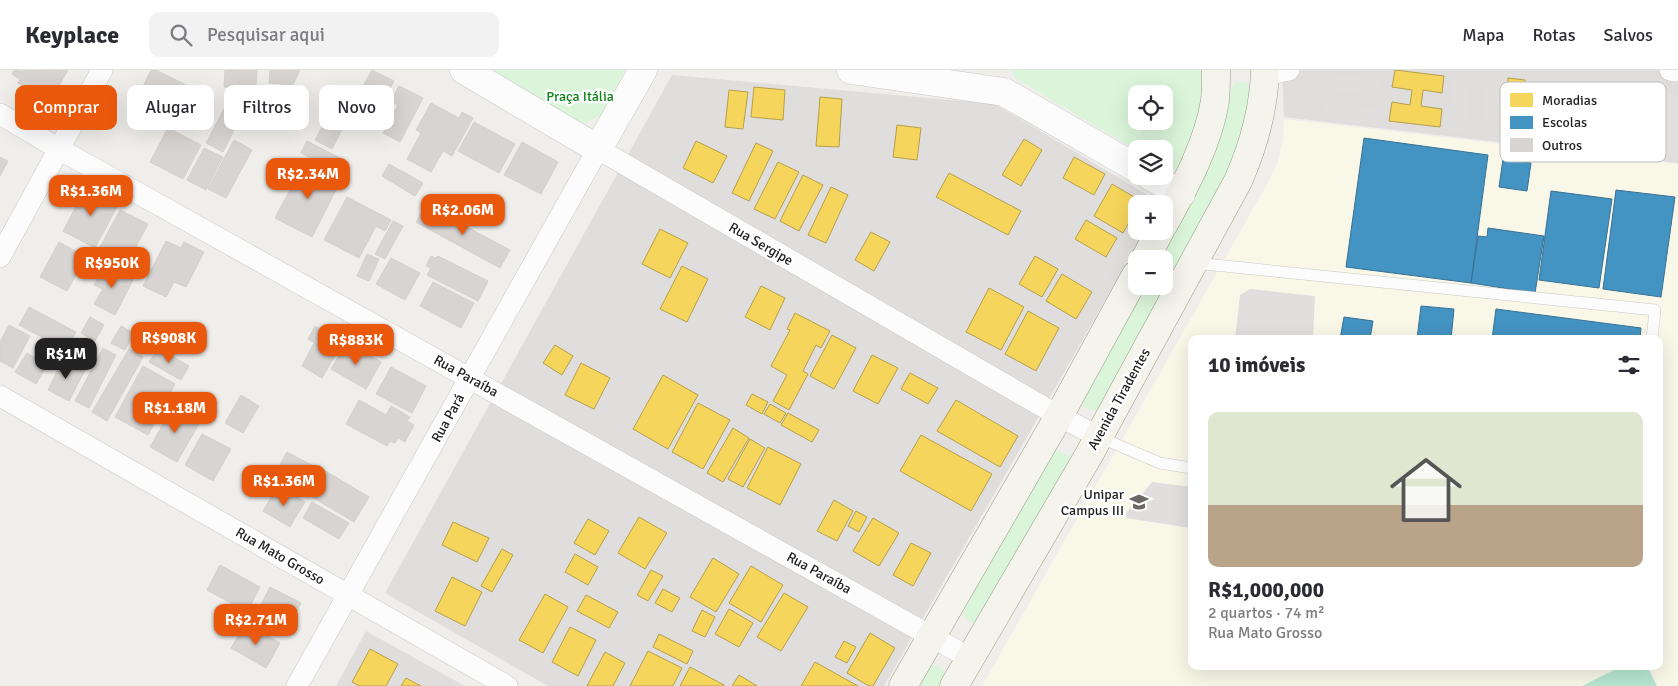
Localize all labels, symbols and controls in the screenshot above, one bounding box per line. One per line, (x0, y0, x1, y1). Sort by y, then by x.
search box (149, 12, 499, 57)
text: Keyplace (25, 20, 119, 50)
icon: search (167, 21, 195, 49)
text: Pesquisar aqui (207, 23, 325, 47)
text: Mapa (1462, 24, 1505, 46)
text: Rotas (1533, 24, 1576, 46)
text: Salvos (1604, 24, 1653, 46)
legend (1500, 82, 1666, 162)
chip: Comprar (15, 85, 117, 130)
chip: Alugar (127, 85, 214, 130)
chip: Filtros (224, 85, 309, 130)
chip: Novo (319, 85, 394, 130)
map controls (1128, 85, 1173, 295)
button: locate (1128, 85, 1173, 130)
park label: Praça Itália (546, 88, 614, 105)
text: Moradias (1542, 92, 1597, 109)
text: Escolas (1542, 114, 1587, 131)
text: Outros (1542, 137, 1582, 154)
button: layers (1128, 140, 1173, 185)
pin: R$2.34M (262, 158, 354, 200)
text: R$2.34M (277, 164, 339, 184)
pin: R$1.36M (45, 174, 137, 217)
text: R$1.36M (60, 181, 122, 201)
pin: R$2.06M (417, 194, 509, 236)
button: + (1128, 195, 1173, 240)
text: R$2.06M (432, 200, 494, 220)
street label: Rua Sergipe (726, 219, 796, 269)
pin: R$950K (71, 246, 153, 289)
button: − (1128, 250, 1173, 295)
text: R$950K (85, 253, 139, 273)
pin: R$908K (128, 322, 210, 364)
pin: R$883K (315, 324, 397, 366)
text: R$908K (142, 328, 196, 348)
text: R$883K (329, 330, 383, 350)
pin: R$1M (36, 338, 96, 380)
text: R$1M (46, 344, 86, 364)
street label: Avenida Tiradentes (1084, 345, 1154, 453)
street label: Rua Paraíba (431, 351, 501, 401)
icon: filters (1615, 351, 1643, 379)
text: 10 imóveis (1208, 352, 1305, 378)
street label: Rua Pará (428, 391, 468, 445)
pin: R$1.18M (129, 392, 221, 434)
text: R$1.18M (144, 398, 206, 418)
icon: home (1381, 445, 1471, 535)
pin: R$1.36M (238, 464, 330, 507)
text: R$1.36M (253, 471, 315, 491)
place label: Unipar Campus III (1061, 486, 1125, 519)
school or university icon: Unipar Campus III (1128, 491, 1150, 513)
street label: Rua Mato Grosso (232, 524, 328, 588)
street label: Rua Paraíba (784, 548, 854, 598)
text: R$1,000,000 (1208, 577, 1324, 603)
text: 2 quartos · 74 m² (1208, 603, 1325, 623)
pin: R$2.71M (210, 604, 302, 646)
text: R$2.71M (225, 610, 287, 630)
text: Rua Mato Grosso (1208, 623, 1322, 643)

